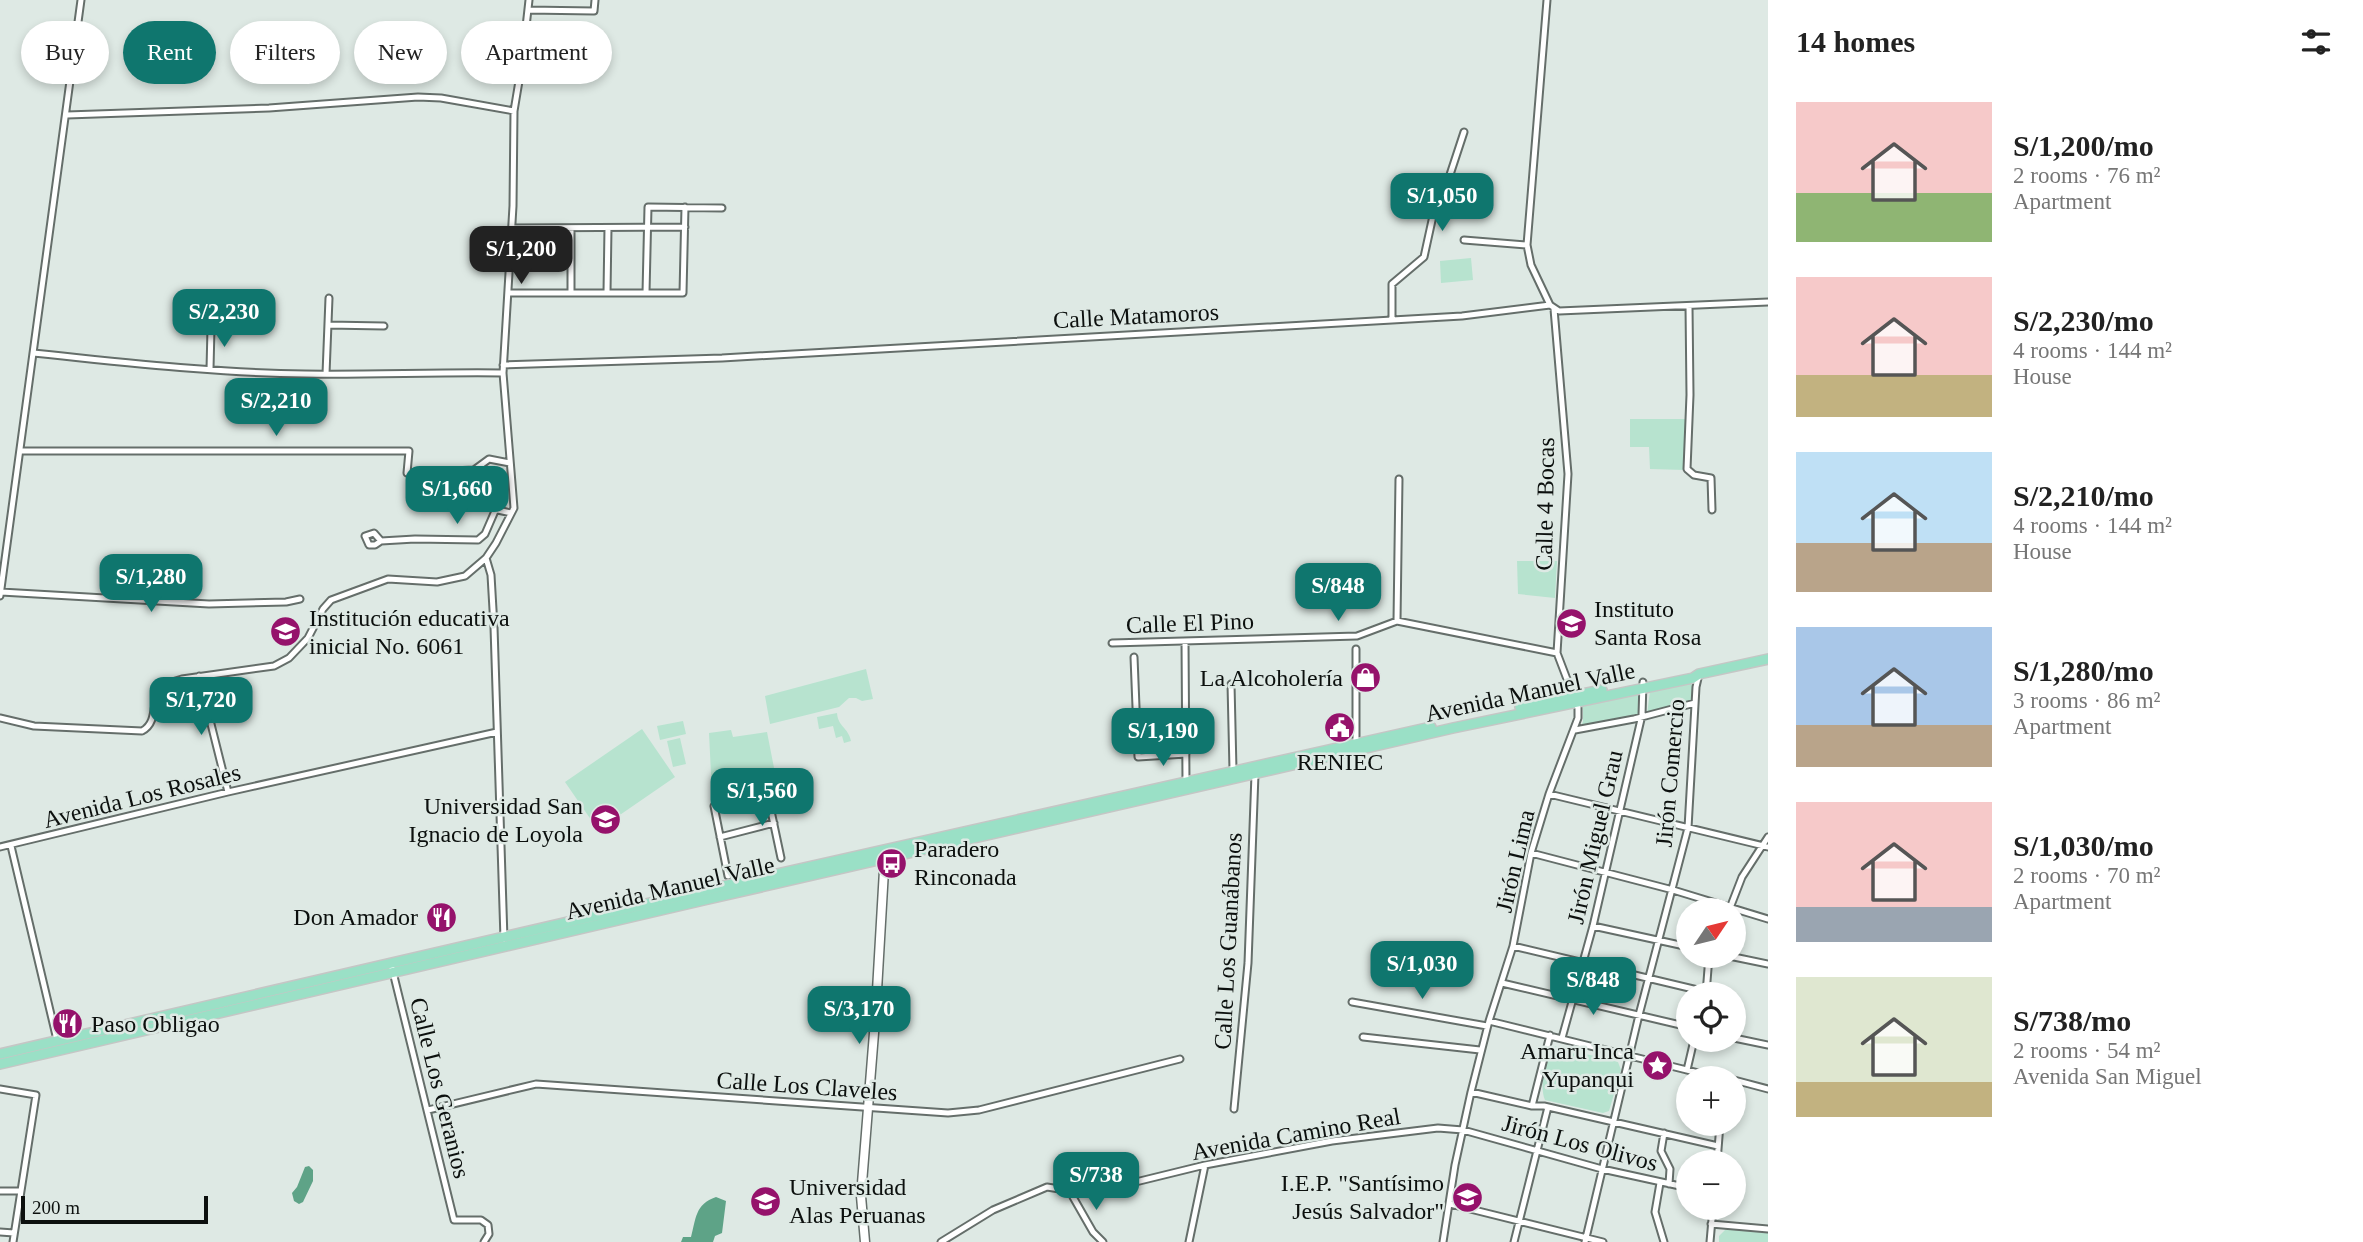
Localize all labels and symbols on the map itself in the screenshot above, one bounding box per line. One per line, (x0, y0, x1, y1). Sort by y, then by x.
pin: S/1,050 (1377, 174, 1507, 233)
pin: S/1,200 (456, 226, 586, 286)
pin: S/2,230 (159, 290, 289, 349)
street label: Calle Matamoros (1052, 299, 1220, 333)
pin: S/2,210 (211, 378, 341, 438)
street label: Calle 4 Bocas (1531, 437, 1559, 571)
pin: S/1,660 (392, 466, 522, 526)
pin: S/1,280 (86, 554, 216, 614)
pin: S/848 (1289, 564, 1387, 623)
place label: Instituto Santa Rosa (1594, 596, 1702, 650)
place label: Institución educativa inicial No. 6061 (309, 605, 510, 659)
school or university icon: Instituto Santa Rosa (1554, 606, 1588, 640)
street label: Calle El Pino (1126, 608, 1254, 638)
school or university icon: Institución educativa inicial No. 6061 (269, 615, 303, 649)
street label: Avenida Manuel Valle (1423, 657, 1637, 727)
shop icon: La Alcoholería (1349, 661, 1383, 695)
place label: La Alcoholería (1200, 665, 1343, 691)
pin: S/1,720 (136, 678, 266, 737)
street label: Jirón Comercio (1651, 698, 1689, 848)
pin: S/1,190 (1098, 708, 1228, 768)
public building icon: RENIEC (1323, 711, 1357, 745)
street label: Jirón Miguel Grau (1562, 748, 1628, 926)
place label: RENIEC (1297, 749, 1383, 775)
street label: Avenida Los Rosales (41, 759, 243, 833)
pin: S/1,560 (697, 768, 827, 828)
place label: Universidad San Ignacio de Loyola (408, 793, 583, 847)
school or university icon: Universidad San Ignacio de Loyola (589, 803, 623, 837)
street label: Jirón Lima (1491, 807, 1540, 915)
street label: Calle Los Guanábanos (1209, 832, 1247, 1050)
place label: Paradero Rinconada (914, 836, 1017, 890)
bus stop icon: Paradero Rinconada (874, 846, 908, 880)
street label: Avenida Manuel Valle (563, 851, 777, 925)
north arrow (1676, 898, 1746, 968)
restaurant icon: Don Amador (424, 900, 458, 934)
place label: Don Amador (293, 904, 418, 930)
pin: S/1,030 (1357, 942, 1487, 1001)
pin: S/848 (1544, 958, 1642, 1017)
pin: S/3,170 (794, 986, 924, 1046)
street label: Calle Los Geranios (405, 995, 475, 1181)
restaurant icon: Paso Obligao (51, 1007, 85, 1041)
place label: Paso Obligao (91, 1011, 220, 1037)
place label: Amaru Inca Yupanqui (1520, 1038, 1634, 1092)
place icon: Amaru Inca Yupanqui (1640, 1048, 1674, 1082)
street label: Calle Los Claveles (716, 1067, 898, 1105)
street label: Avenida Camino Real (1190, 1103, 1403, 1165)
street label: Jirón Los Olivos (1499, 1110, 1661, 1176)
pin: S/738 (1047, 1152, 1145, 1212)
place label: I.E.P. "Santísimo Jesús Salvador" (1281, 1170, 1444, 1224)
place label: Universidad Alas Peruanas (789, 1174, 926, 1228)
school or university icon: I.E.P. "Santísimo Jesús Salvador" (1450, 1180, 1484, 1214)
school or university icon: Universidad Alas Peruanas (749, 1184, 783, 1218)
scale bar (21, 1193, 208, 1225)

